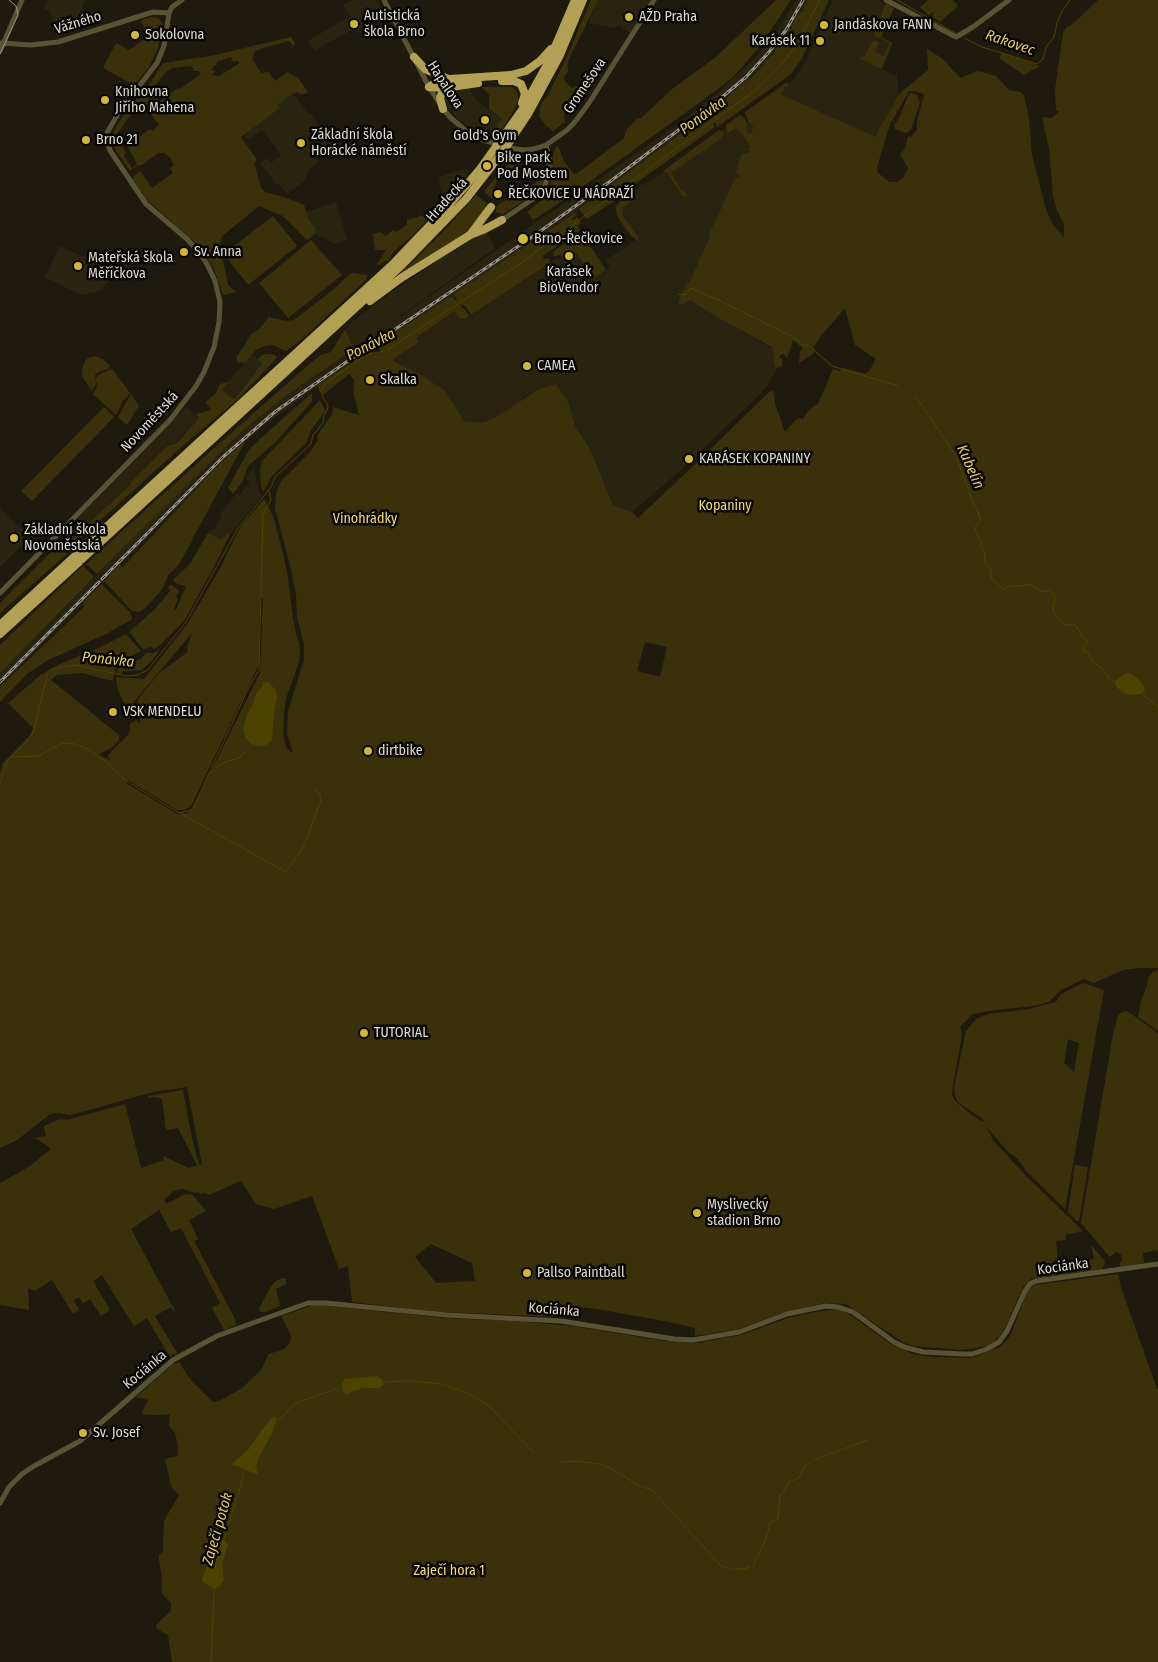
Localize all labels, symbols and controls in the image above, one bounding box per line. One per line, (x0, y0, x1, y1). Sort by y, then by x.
street label: Vážného (53, 8, 103, 38)
place label: Autistická škola Brno (364, 8, 425, 40)
place label: AŽD Praha (639, 9, 697, 25)
marker: AŽD Praha (623, 11, 635, 23)
place label: Jandáskova FANN (834, 17, 932, 33)
marker: Autistická škola Brno (348, 18, 360, 30)
marker: Jandáskova FANN (818, 19, 830, 31)
water label: Rakovec (983, 26, 1037, 60)
place label: Sokolovna (145, 27, 204, 43)
marker: Sokolovna (129, 29, 141, 41)
place label: Karásek 11 (751, 33, 810, 49)
marker: Karásek 11 (814, 35, 826, 47)
street label: Gromešova (560, 55, 610, 117)
street label: Hapalova (423, 58, 467, 112)
place label: Knihovna Jiřího Mahena (115, 84, 194, 116)
water label: Ponávka (676, 93, 730, 139)
marker: Knihovna Jiřího Mahena (99, 94, 111, 106)
marker: Gold's Gym (479, 114, 491, 126)
place label: Základní škola Horácké náměstí (311, 127, 407, 160)
place label: Gold's Gym (453, 128, 517, 144)
place label: Brno 21 (96, 132, 138, 148)
marker: Brno 21 (80, 134, 92, 146)
marker: Základní škola Horácké náměstí (295, 137, 307, 149)
place label: Bike park Pod Mostem (497, 150, 567, 182)
marker: Bike park Pod Mostem (481, 160, 493, 172)
street label: Hradecká (423, 175, 471, 225)
place label: ŘEČKOVICE U NÁDRAŽÍ (508, 186, 634, 202)
marker: ŘEČKOVICE U NÁDRAŽÍ (492, 188, 504, 200)
place label: Brno-Řečkovice (534, 231, 623, 247)
marker: Brno-Řečkovice (516, 232, 530, 246)
place label: Sv. Anna (194, 244, 242, 260)
marker: Sv. Anna (178, 246, 190, 258)
place label: Mateřská škola Měříčkova (88, 250, 173, 282)
marker: Karásek BioVendor (563, 250, 575, 262)
marker: Mateřská škola Měříčkova (72, 260, 84, 272)
place label: Karásek BioVendor (539, 264, 599, 296)
water label: Ponávka (344, 325, 398, 365)
place label: CAMEA (537, 358, 575, 374)
marker: CAMEA (521, 360, 533, 372)
place label: Skalka (380, 372, 417, 388)
marker: Skalka (364, 374, 376, 386)
street label: Novoměstská (118, 388, 182, 456)
water label: Kubelín (952, 442, 988, 492)
place label: KARÁSEK KOPANINY (699, 451, 810, 467)
marker: KARÁSEK KOPANINY (683, 453, 695, 465)
park label: Kopaniny (698, 498, 752, 514)
park label: Vinohrádky (333, 511, 397, 527)
place label: Základní škola Novoměstská (24, 522, 106, 554)
marker: Základní škola Novoměstská (8, 532, 20, 544)
water label: Ponávka (81, 648, 135, 672)
place label: VSK MENDELU (123, 704, 201, 720)
marker: VSK MENDELU (107, 706, 119, 718)
place label: dirtbike (378, 743, 423, 759)
marker: dirtbike (362, 745, 374, 757)
place label: TUTORIAL (374, 1025, 428, 1041)
marker: TUTORIAL (358, 1027, 370, 1039)
place label: Myslivecký stadion Brno (707, 1197, 781, 1230)
marker: Myslivecký stadion Brno (691, 1207, 703, 1219)
street label: Kociánka (1036, 1255, 1090, 1279)
place label: Pallso Paintball (537, 1265, 625, 1281)
marker: Pallso Paintball (521, 1267, 533, 1279)
street label: Kociánka (528, 1299, 580, 1321)
street label: Kociánka (120, 1347, 170, 1393)
place label: Sv. Josef (93, 1425, 140, 1441)
marker: Sv. Josef (77, 1427, 89, 1439)
water label: Zaječí potok (199, 1491, 237, 1567)
park label: Zaječí hora 1 (413, 1563, 485, 1579)

